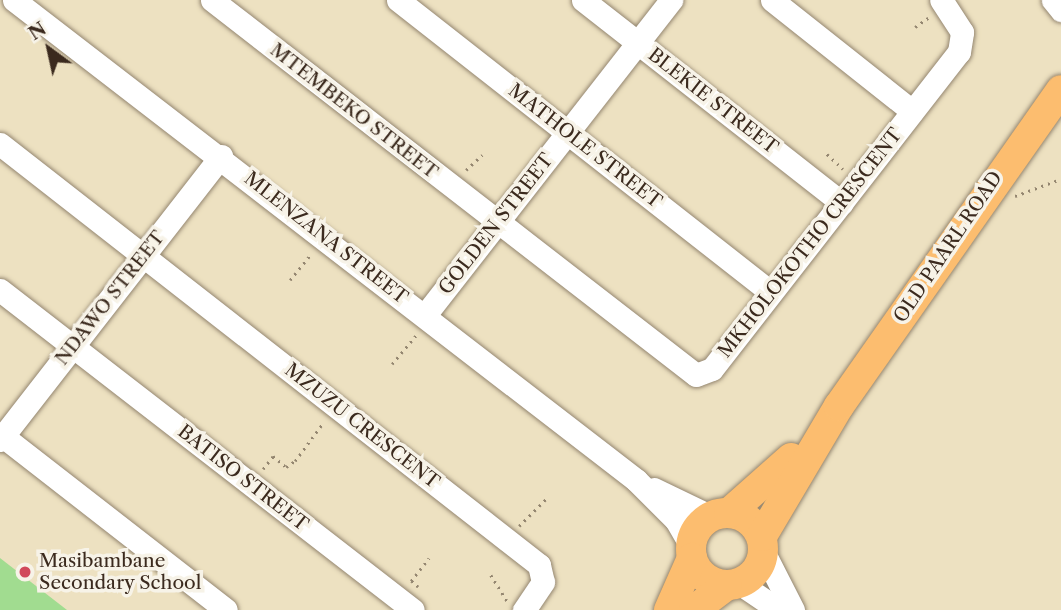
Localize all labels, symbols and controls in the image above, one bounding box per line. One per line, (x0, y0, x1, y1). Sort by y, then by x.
north arrow (14, 14, 84, 84)
text: N (24, 17, 50, 45)
street label: MTEMBEKO STREET (266, 38, 442, 184)
street label: BLEKIE STREET (643, 43, 783, 159)
street label: MATHOLE STREET (504, 79, 666, 213)
street label: MKHOLOKOTHO CRESCENT (713, 124, 907, 362)
street label: GOLDEN STREET (434, 149, 558, 299)
street label: MLENZANA STREET (239, 167, 413, 309)
street label: OLD PAARL ROAD (889, 167, 1007, 327)
street label: NDAWO STREET (51, 226, 169, 370)
street label: MZUZU CRESCENT (280, 359, 444, 493)
street label: BATISO STREET (173, 420, 313, 536)
place label: Masibambane Secondary School (39, 550, 202, 594)
marker: Masibambane Secondary School (17, 564, 33, 580)

